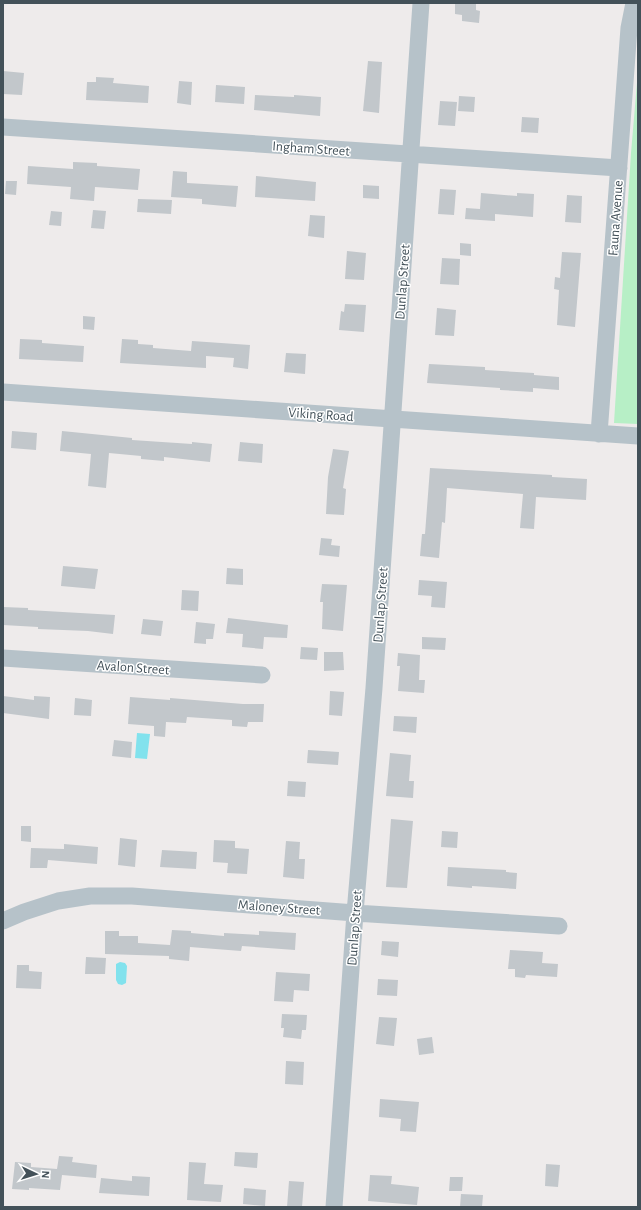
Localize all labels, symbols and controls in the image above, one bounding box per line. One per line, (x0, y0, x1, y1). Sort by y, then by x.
street label: Ingham Street (272, 139, 351, 159)
street label: Fauna Avenue (606, 180, 626, 256)
street label: Dunlap Street (393, 243, 413, 320)
street label: Viking Road (288, 406, 354, 424)
street label: Dunlap Street (371, 566, 391, 643)
street label: Avalon Street (96, 658, 170, 678)
street label: Dunlap Street (345, 889, 365, 966)
street label: Maloney Street (237, 898, 321, 918)
north arrow (16, 1154, 56, 1194)
text: N (40, 1170, 51, 1179)

